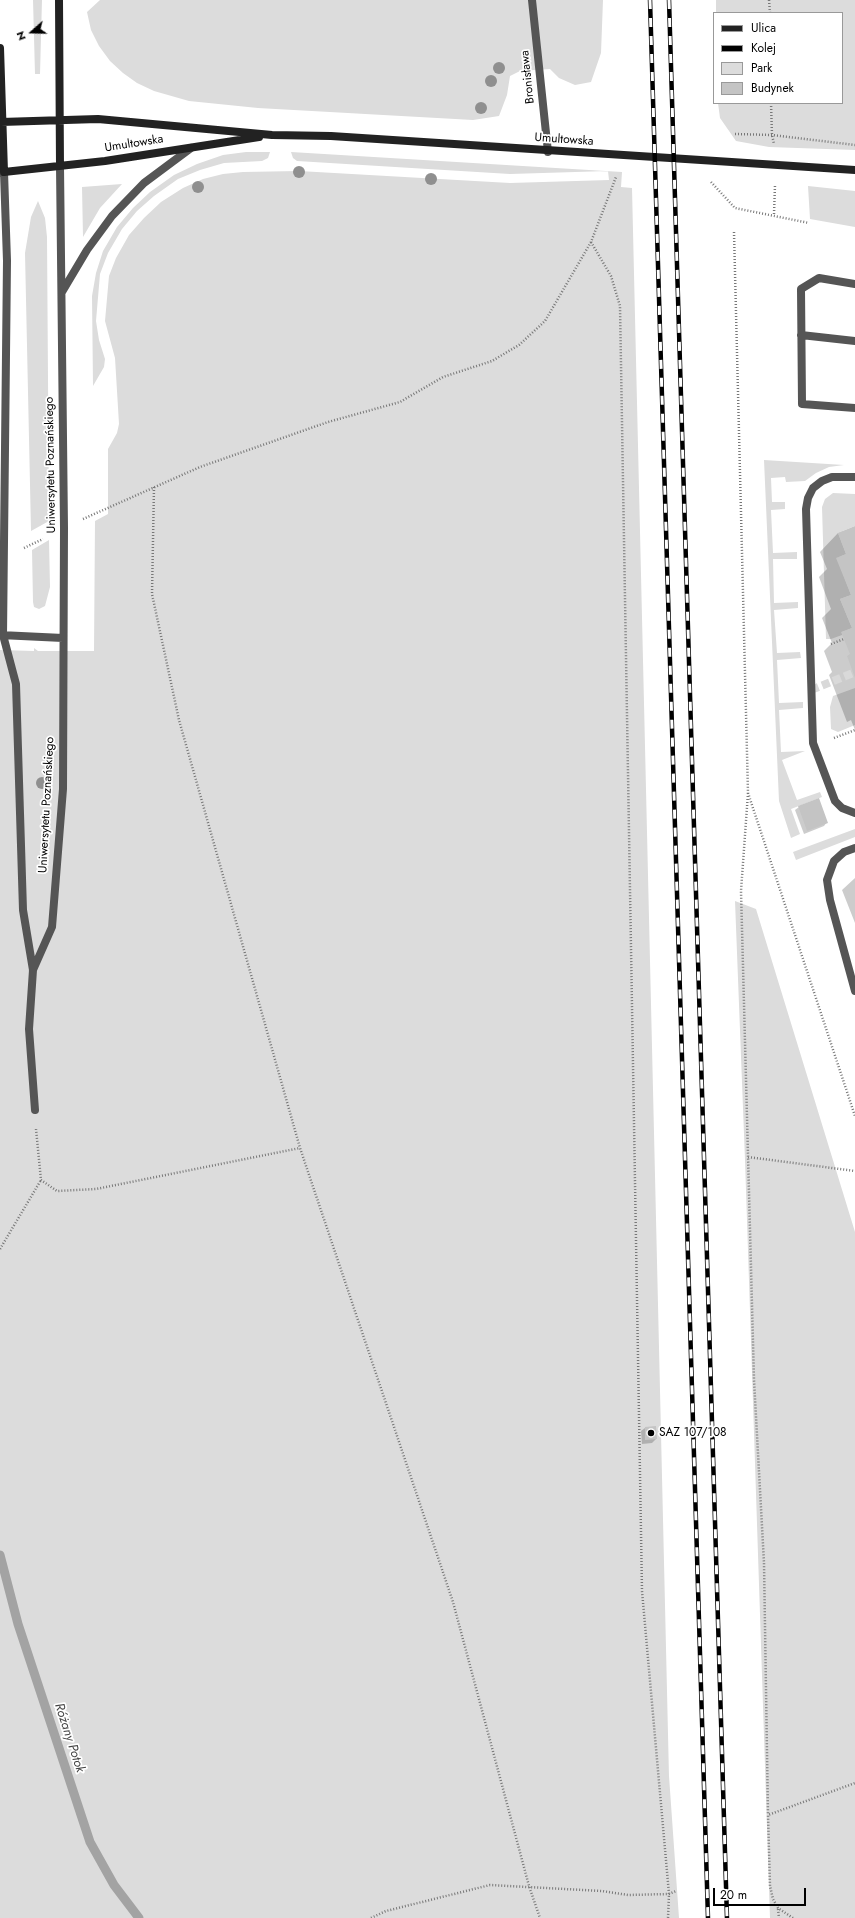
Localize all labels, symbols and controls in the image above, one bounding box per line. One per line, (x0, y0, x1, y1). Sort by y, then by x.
north arrow (12, 12, 52, 52)
legend (713, 12, 843, 104)
text: Ulica (751, 19, 776, 37)
text: N (12, 29, 30, 43)
text: Kolej (751, 39, 776, 57)
street label: Bronisława (518, 49, 538, 105)
text: Park (751, 59, 772, 77)
text: Budynek (751, 79, 794, 97)
street label: Umultowska (534, 131, 594, 149)
street label: Umultowska (104, 132, 164, 156)
street label: Uniwersytetu Poznańskiego (43, 397, 59, 533)
street label: Uniwersytetu Poznańskiego (36, 737, 58, 873)
place label: SAZ 107/108 (659, 1426, 727, 1440)
marker: SAZ 107/108 (646, 1428, 656, 1438)
water label: Różany Potok (50, 1701, 88, 1775)
scale bar (715, 1880, 808, 1906)
text: 20 m (720, 1886, 747, 1904)

